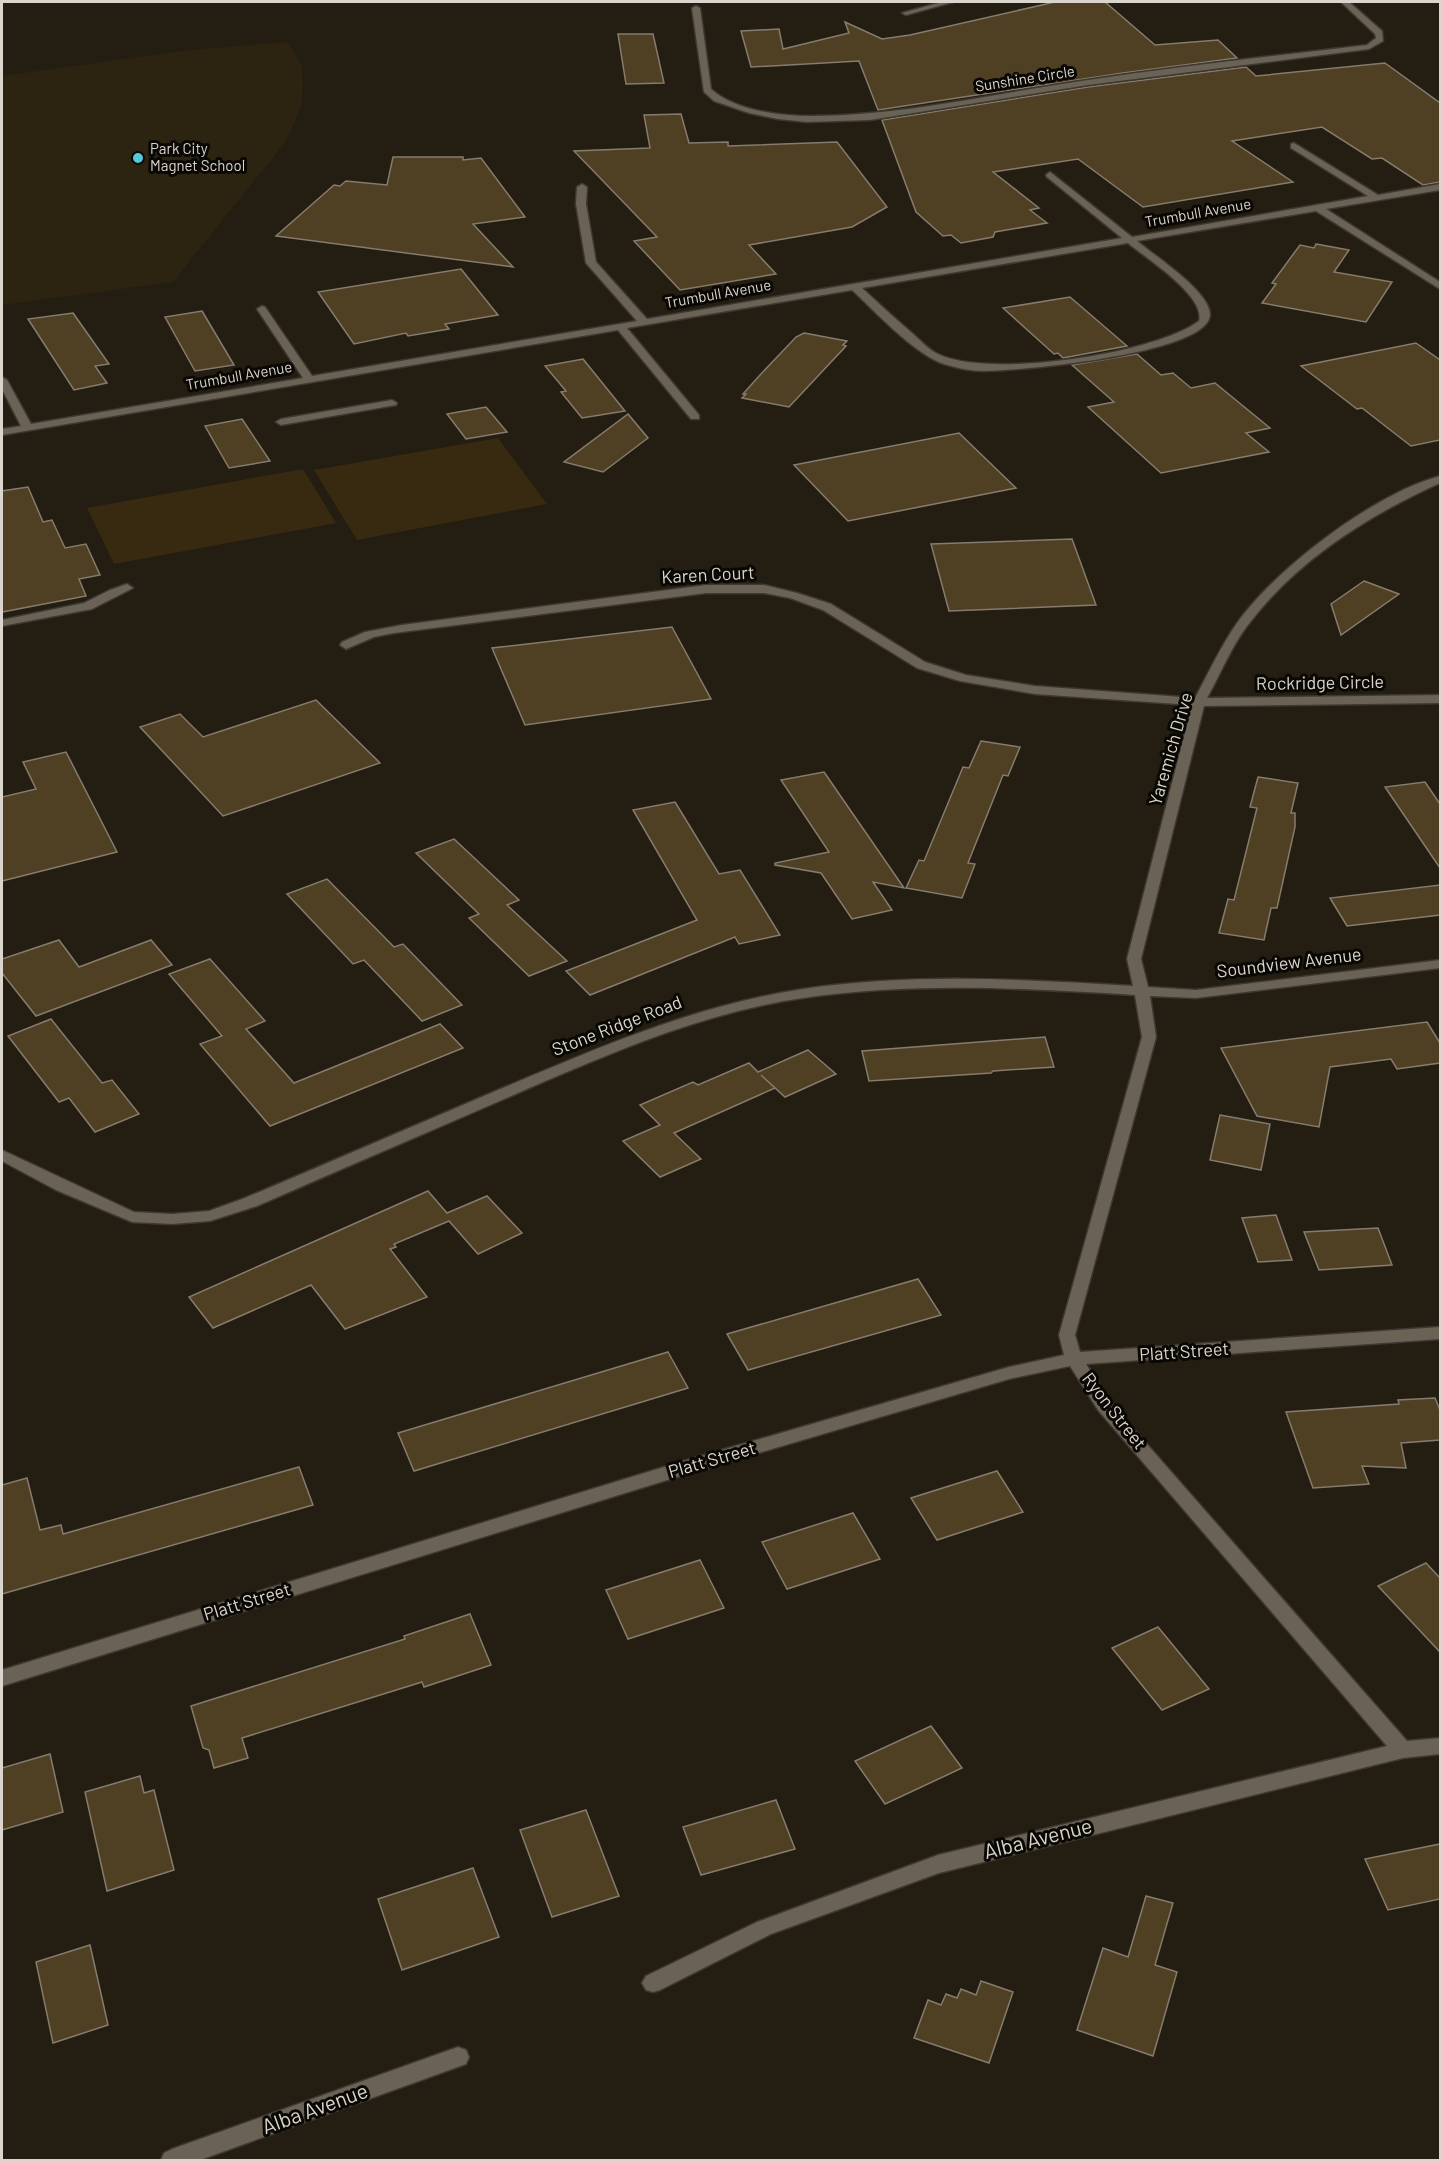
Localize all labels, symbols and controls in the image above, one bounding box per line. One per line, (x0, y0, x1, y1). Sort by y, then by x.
street label: Sunshine Circle (974, 61, 1076, 95)
place label: Park City Magnet School (150, 139, 245, 174)
marker: Park City Magnet School (131, 151, 145, 165)
street label: Trumbull Avenue (1143, 194, 1252, 230)
street label: Trumbull Avenue (663, 275, 772, 311)
street label: Trumbull Avenue (184, 357, 293, 393)
street label: Karen Court (661, 561, 755, 587)
street label: Rockridge Circle (1256, 670, 1384, 694)
street label: Yaremich Drive (1143, 690, 1197, 808)
street label: Soundview Avenue (1215, 942, 1363, 982)
street label: Stone Ridge Road (549, 990, 685, 1060)
street label: Platt Street (1138, 1337, 1229, 1365)
street label: Ryon Street (1078, 1368, 1152, 1453)
street label: Platt Street (666, 1436, 758, 1482)
street label: Platt Street (201, 1577, 293, 1625)
street label: Alba Avenue (981, 1812, 1094, 1863)
street label: Alba Avenue (258, 2077, 371, 2138)

